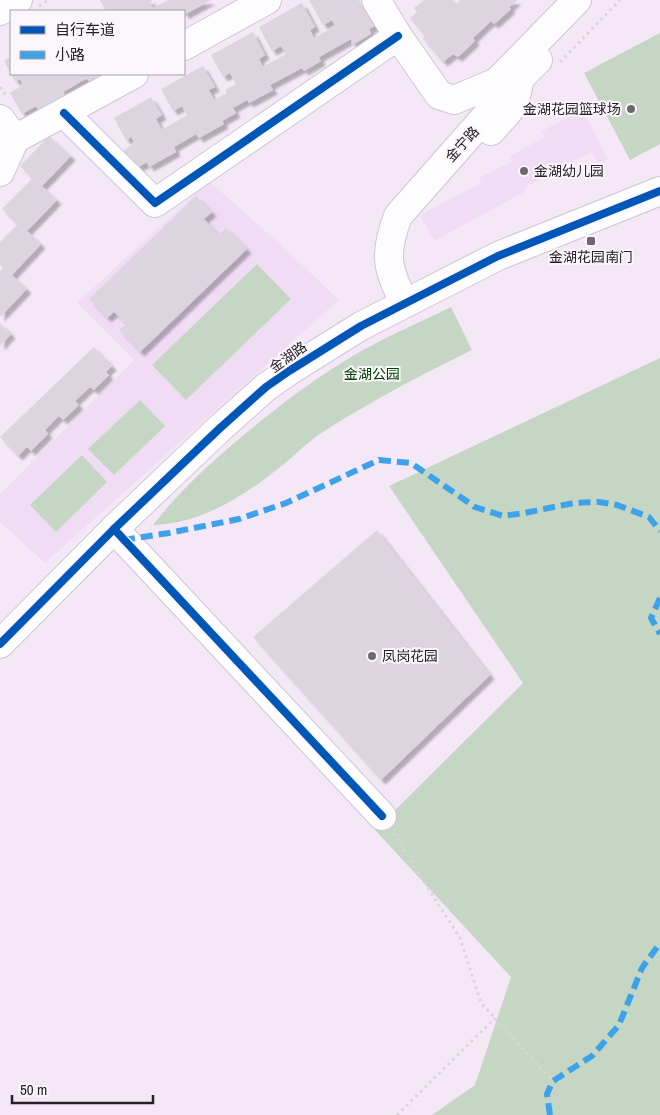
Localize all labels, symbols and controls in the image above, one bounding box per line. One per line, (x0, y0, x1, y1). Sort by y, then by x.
legend (10, 10, 185, 75)
text: 自行车道 (55, 19, 115, 40)
text: 小路 (55, 44, 85, 65)
place label: 金湖花园篮球场 (523, 100, 621, 118)
marker: 金湖花园篮球场 (625, 103, 637, 115)
street label: 金宁路 (441, 122, 483, 166)
place label: 金湖幼儿园 (534, 162, 604, 180)
marker: 金湖幼儿园 (518, 165, 530, 177)
marker: 金湖花园南门 (585, 235, 597, 247)
place label: 金湖花园南门 (549, 248, 633, 266)
street label: 金湖路 (266, 338, 310, 376)
park label: 金湖公园 (344, 365, 400, 383)
place label: 凤岗花园 (382, 647, 438, 665)
marker: 凤岗花园 (366, 650, 378, 662)
scale bar (12, 1072, 154, 1104)
text: 50 m (20, 1079, 47, 1100)

